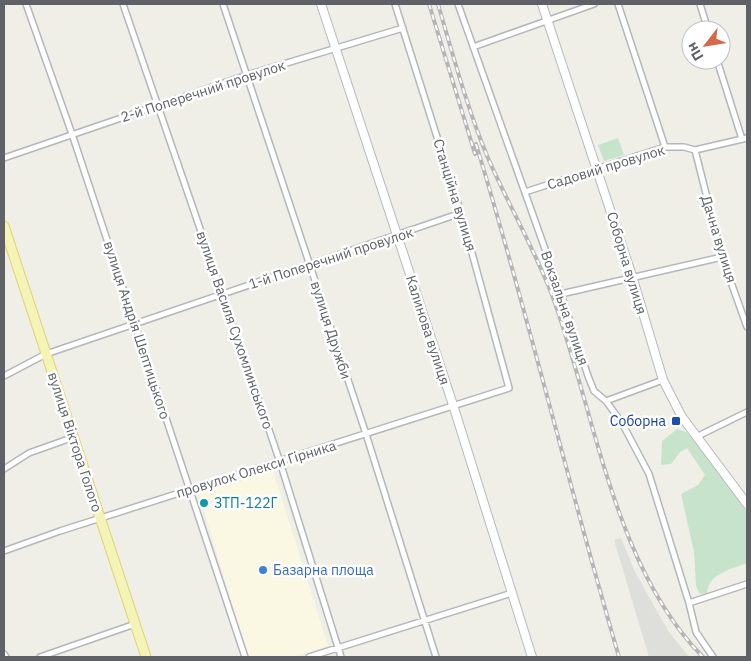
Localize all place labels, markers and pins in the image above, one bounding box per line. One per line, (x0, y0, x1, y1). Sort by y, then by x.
place label: Соборна (610, 412, 667, 430)
marker: Соборна (670, 415, 682, 427)
place label: ЗТП-122Г (214, 494, 278, 512)
marker: ЗТП-122Г (198, 497, 210, 509)
place label: Базарна площа (273, 561, 374, 579)
marker: Базарна площа (257, 564, 269, 576)

